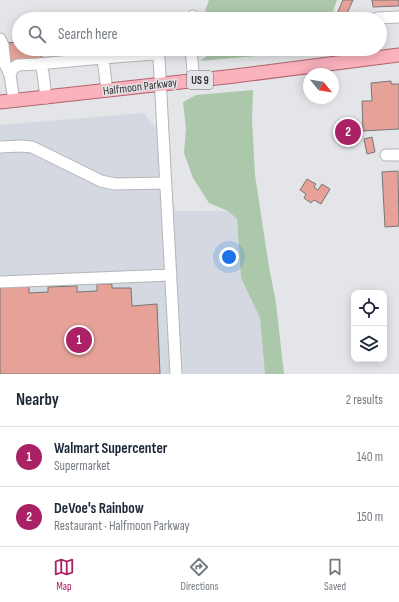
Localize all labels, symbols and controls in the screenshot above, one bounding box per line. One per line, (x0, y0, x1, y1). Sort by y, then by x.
search box (12, 12, 387, 56)
icon: search (26, 23, 48, 45)
text: Search here (58, 25, 118, 44)
north arrow (303, 68, 339, 104)
road number: US 9 (187, 71, 213, 89)
street label: Halfmoon Parkway (102, 75, 178, 99)
pin: 2 (335, 117, 361, 147)
your location (219, 247, 239, 267)
map controls (351, 290, 387, 362)
button: locate (351, 290, 387, 326)
pin: 1 (66, 325, 92, 355)
button: layers (351, 326, 387, 362)
text: Nearby (16, 390, 59, 410)
text: 2 results (346, 392, 383, 408)
text: Walmart Supercenter (54, 439, 168, 458)
text: 1 (26, 449, 32, 465)
text: 140 m (357, 449, 383, 465)
text: Supermarket (54, 458, 110, 474)
text: DeVoe's Rainbow (54, 499, 144, 518)
text: 2 (26, 509, 32, 525)
text: 150 m (357, 509, 383, 525)
text: Restaurant · Halfmoon Parkway (54, 518, 190, 534)
tab: Map (53, 556, 75, 593)
tab: Directions (181, 556, 218, 593)
tab: Saved (324, 556, 346, 593)

